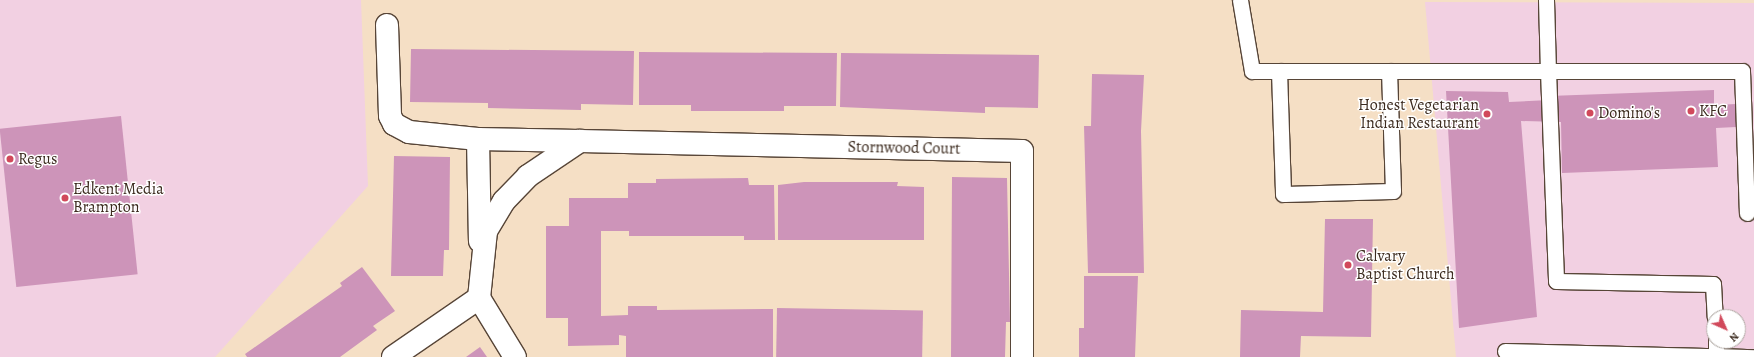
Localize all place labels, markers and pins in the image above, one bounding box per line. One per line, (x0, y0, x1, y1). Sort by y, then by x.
place label: Honest Vegetarian Indian Restaurant (1358, 95, 1479, 133)
place label: KFC (1699, 101, 1727, 121)
place label: Domino's (1598, 103, 1660, 123)
marker: KFC (1686, 106, 1696, 116)
marker: Domino's (1585, 108, 1595, 118)
marker: Honest Vegetarian Indian Restaurant (1482, 109, 1492, 119)
place label: Regus (18, 149, 57, 169)
marker: Regus (5, 154, 15, 164)
place label: Edkent Media Brampton (73, 179, 164, 217)
marker: Edkent Media Brampton (60, 193, 70, 203)
place label: Calvary Baptist Church (1356, 246, 1455, 284)
marker: Calvary Baptist Church (1343, 260, 1353, 270)

